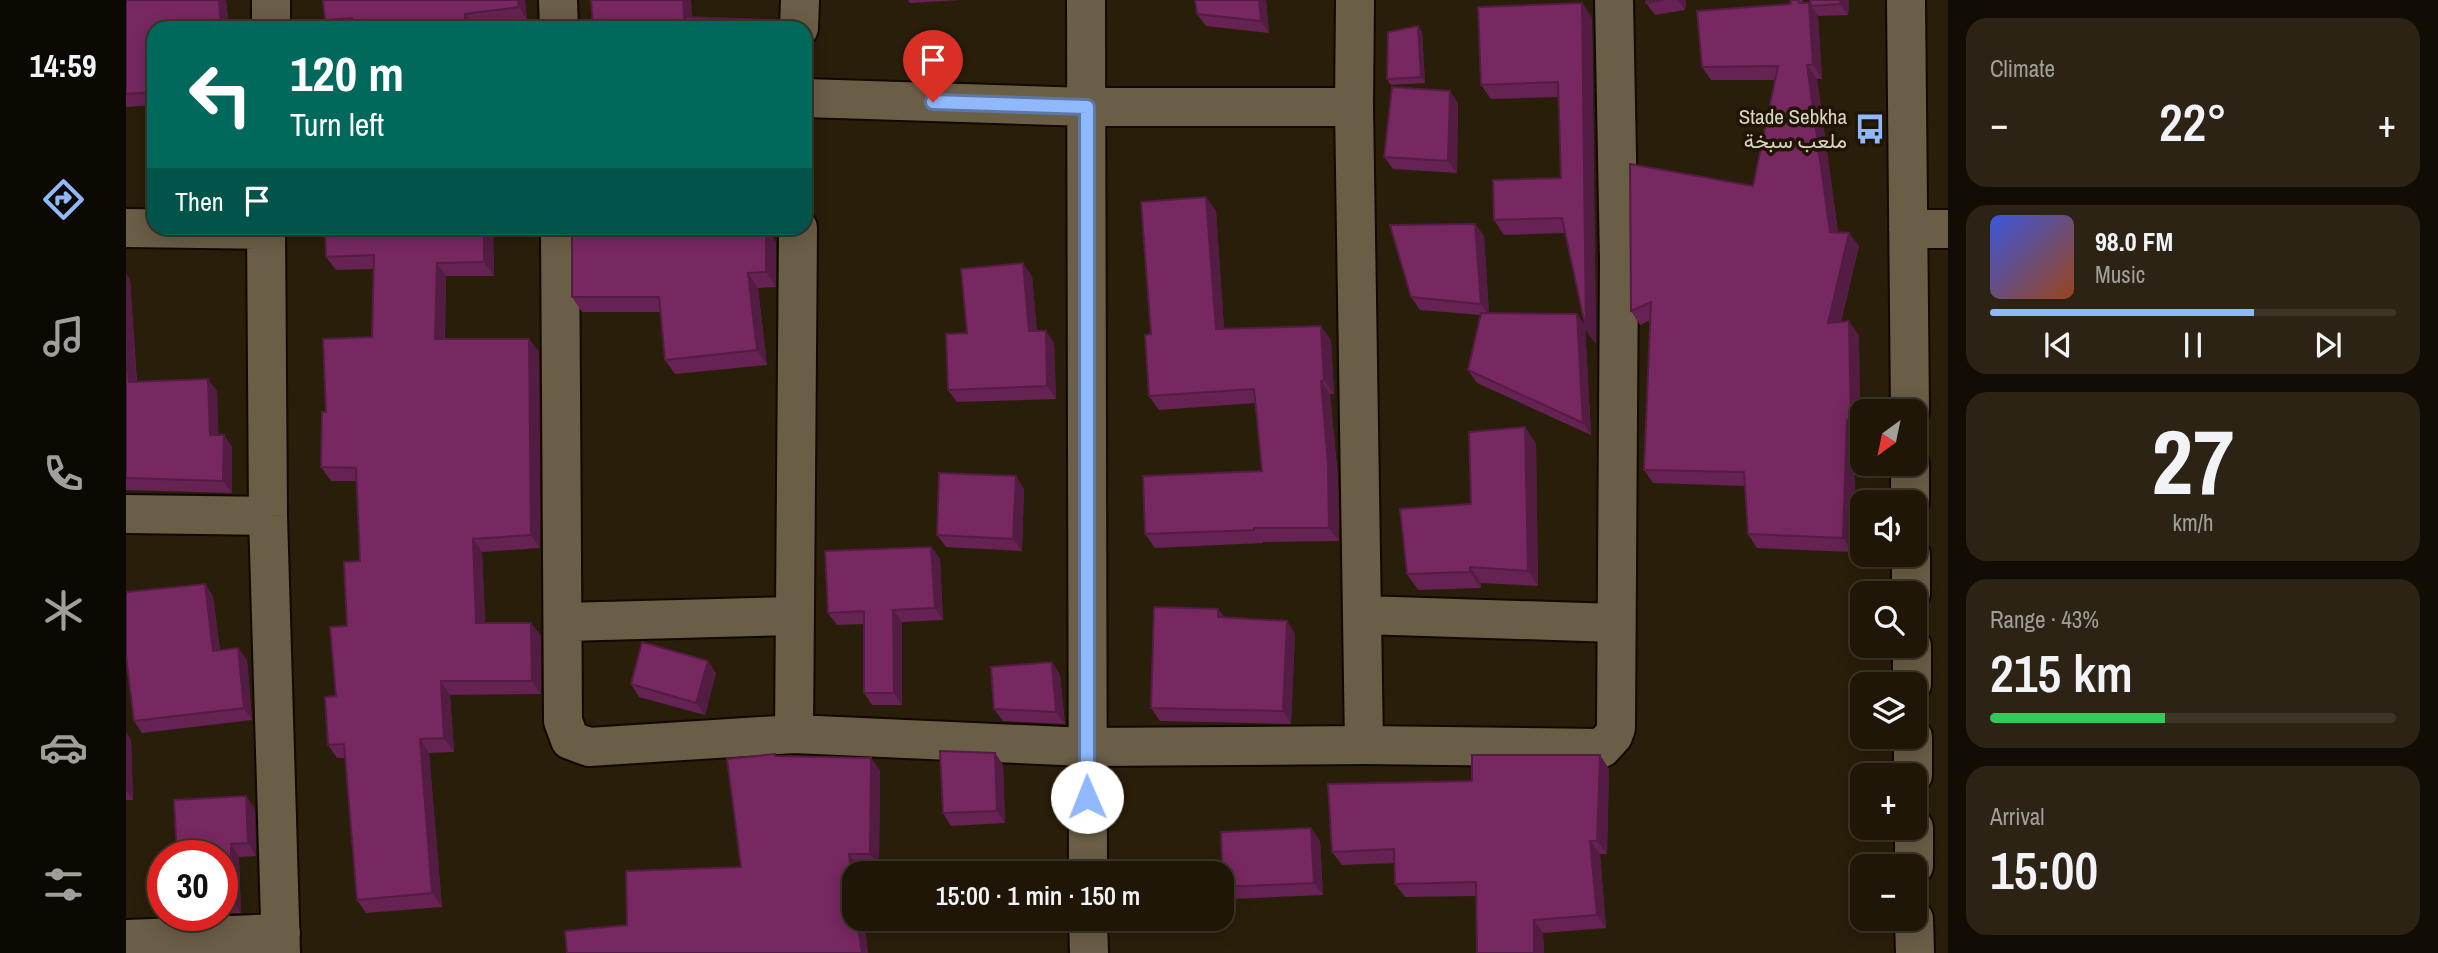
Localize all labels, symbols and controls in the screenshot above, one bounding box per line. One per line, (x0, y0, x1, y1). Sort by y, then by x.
pin (903, 30, 963, 102)
text: 120 m (290, 40, 404, 106)
icon: arrive (914, 41, 952, 79)
text: 14:59 (29, 44, 97, 87)
icon: left (175, 49, 266, 140)
text: Climate (1990, 53, 2055, 84)
text: 22° (2159, 87, 2227, 157)
text: − (1990, 98, 2008, 149)
text: + (2378, 98, 2396, 149)
place label: Stade Sebkha ملعب سبخة (1739, 102, 1847, 155)
text: Turn left (290, 103, 384, 146)
bus stop icon: Stade Sebkha ملعب سبخة (1853, 112, 1887, 146)
icon: directions (39, 175, 88, 224)
icon: arrive (238, 182, 276, 220)
text: Then (175, 184, 224, 219)
text: 98.0 FM (2095, 224, 2173, 259)
text: Music (2095, 259, 2145, 290)
icon: music (39, 312, 88, 361)
icon: previous (2039, 326, 2077, 364)
icon: pause (2174, 326, 2212, 364)
icon: next (2309, 326, 2347, 364)
north arrow (1850, 399, 1927, 476)
map controls (1850, 399, 1927, 931)
text: 27 (2152, 400, 2235, 522)
icon: phone (39, 449, 88, 498)
button: sound (1850, 490, 1927, 567)
text: km/h (2173, 507, 2213, 538)
button: search (1850, 581, 1927, 658)
icon: climate (39, 586, 88, 635)
text: Range · 43% (1990, 604, 2099, 635)
text: 215 km (1990, 638, 2133, 708)
button: layers (1850, 672, 1927, 749)
icon: car (39, 723, 88, 772)
position arrow (1050, 760, 1124, 834)
button: + (1850, 763, 1927, 840)
text: Arrival (1990, 801, 2045, 832)
text: 15:00 (1990, 835, 2098, 905)
speed limit sign: 30 (147, 840, 238, 931)
button: − (1850, 854, 1927, 931)
icon: filters (39, 860, 88, 909)
text: 15:00 · 1 min · 150 m (936, 878, 1140, 913)

